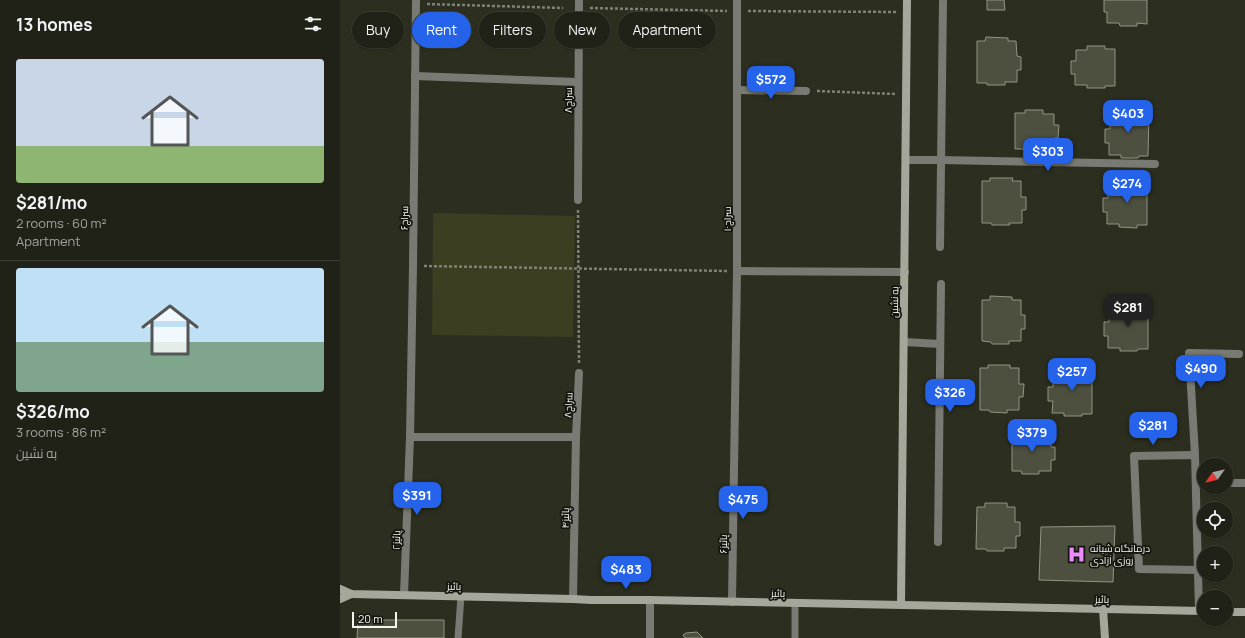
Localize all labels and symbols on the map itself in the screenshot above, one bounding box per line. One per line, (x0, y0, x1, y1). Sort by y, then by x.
pin: $572 (747, 66, 795, 100)
street label: سراج۸ (561, 87, 575, 113)
pin: $403 (1104, 100, 1152, 134)
pin: $303 (1024, 138, 1072, 172)
pin: $274 (1103, 170, 1151, 204)
street label: سراج۶ (397, 206, 411, 230)
street label: سراج۱۰ (720, 206, 734, 232)
street label: به نشین (887, 286, 901, 318)
pin: $281 (1104, 294, 1152, 328)
pin: $490 (1177, 355, 1225, 389)
pin: $257 (1048, 358, 1096, 392)
pin: $326 (926, 379, 974, 413)
street label: ۸سراج (560, 392, 576, 418)
pin: $281 (1129, 412, 1177, 446)
pin: $379 (1008, 419, 1056, 453)
north arrow (1197, 458, 1233, 494)
pin: $391 (393, 482, 441, 516)
pin: $475 (719, 486, 767, 520)
street label: پائیز۴ (558, 507, 572, 529)
street label: پائیز۲ (389, 530, 403, 550)
street label: پائیز۶ (716, 534, 730, 554)
place label: درمانگاه شبانه روزی آزادی (1090, 541, 1150, 567)
hospital icon: درمانگاه شبانه روزی آزادی (1067, 544, 1087, 564)
pin: $483 (602, 556, 650, 590)
street label: پائیز (446, 579, 462, 593)
street label: پائیز (770, 586, 786, 600)
street label: پائیز (1094, 592, 1110, 606)
scale bar (352, 610, 397, 629)

